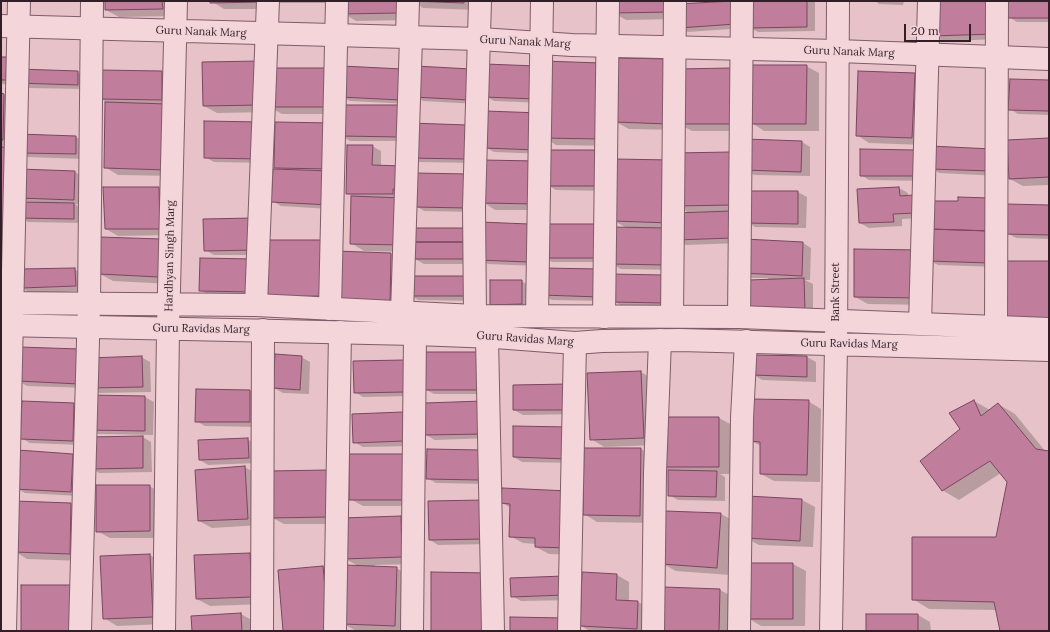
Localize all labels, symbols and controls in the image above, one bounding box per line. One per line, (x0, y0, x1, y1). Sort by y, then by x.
scale bar (906, 16, 973, 42)
text: 20 m (911, 23, 939, 38)
street label: Guru Nanak Marg (155, 24, 247, 40)
street label: Guru Nanak Marg (479, 33, 571, 51)
street label: Guru Nanak Marg (803, 44, 895, 60)
street label: Hardhyan Singh Marg (162, 200, 178, 312)
street label: Bank Street (829, 262, 843, 322)
street label: Guru Ravidas Marg (152, 322, 250, 336)
street label: Guru Ravidas Marg (476, 329, 574, 349)
street label: Guru Ravidas Marg (800, 337, 898, 351)

